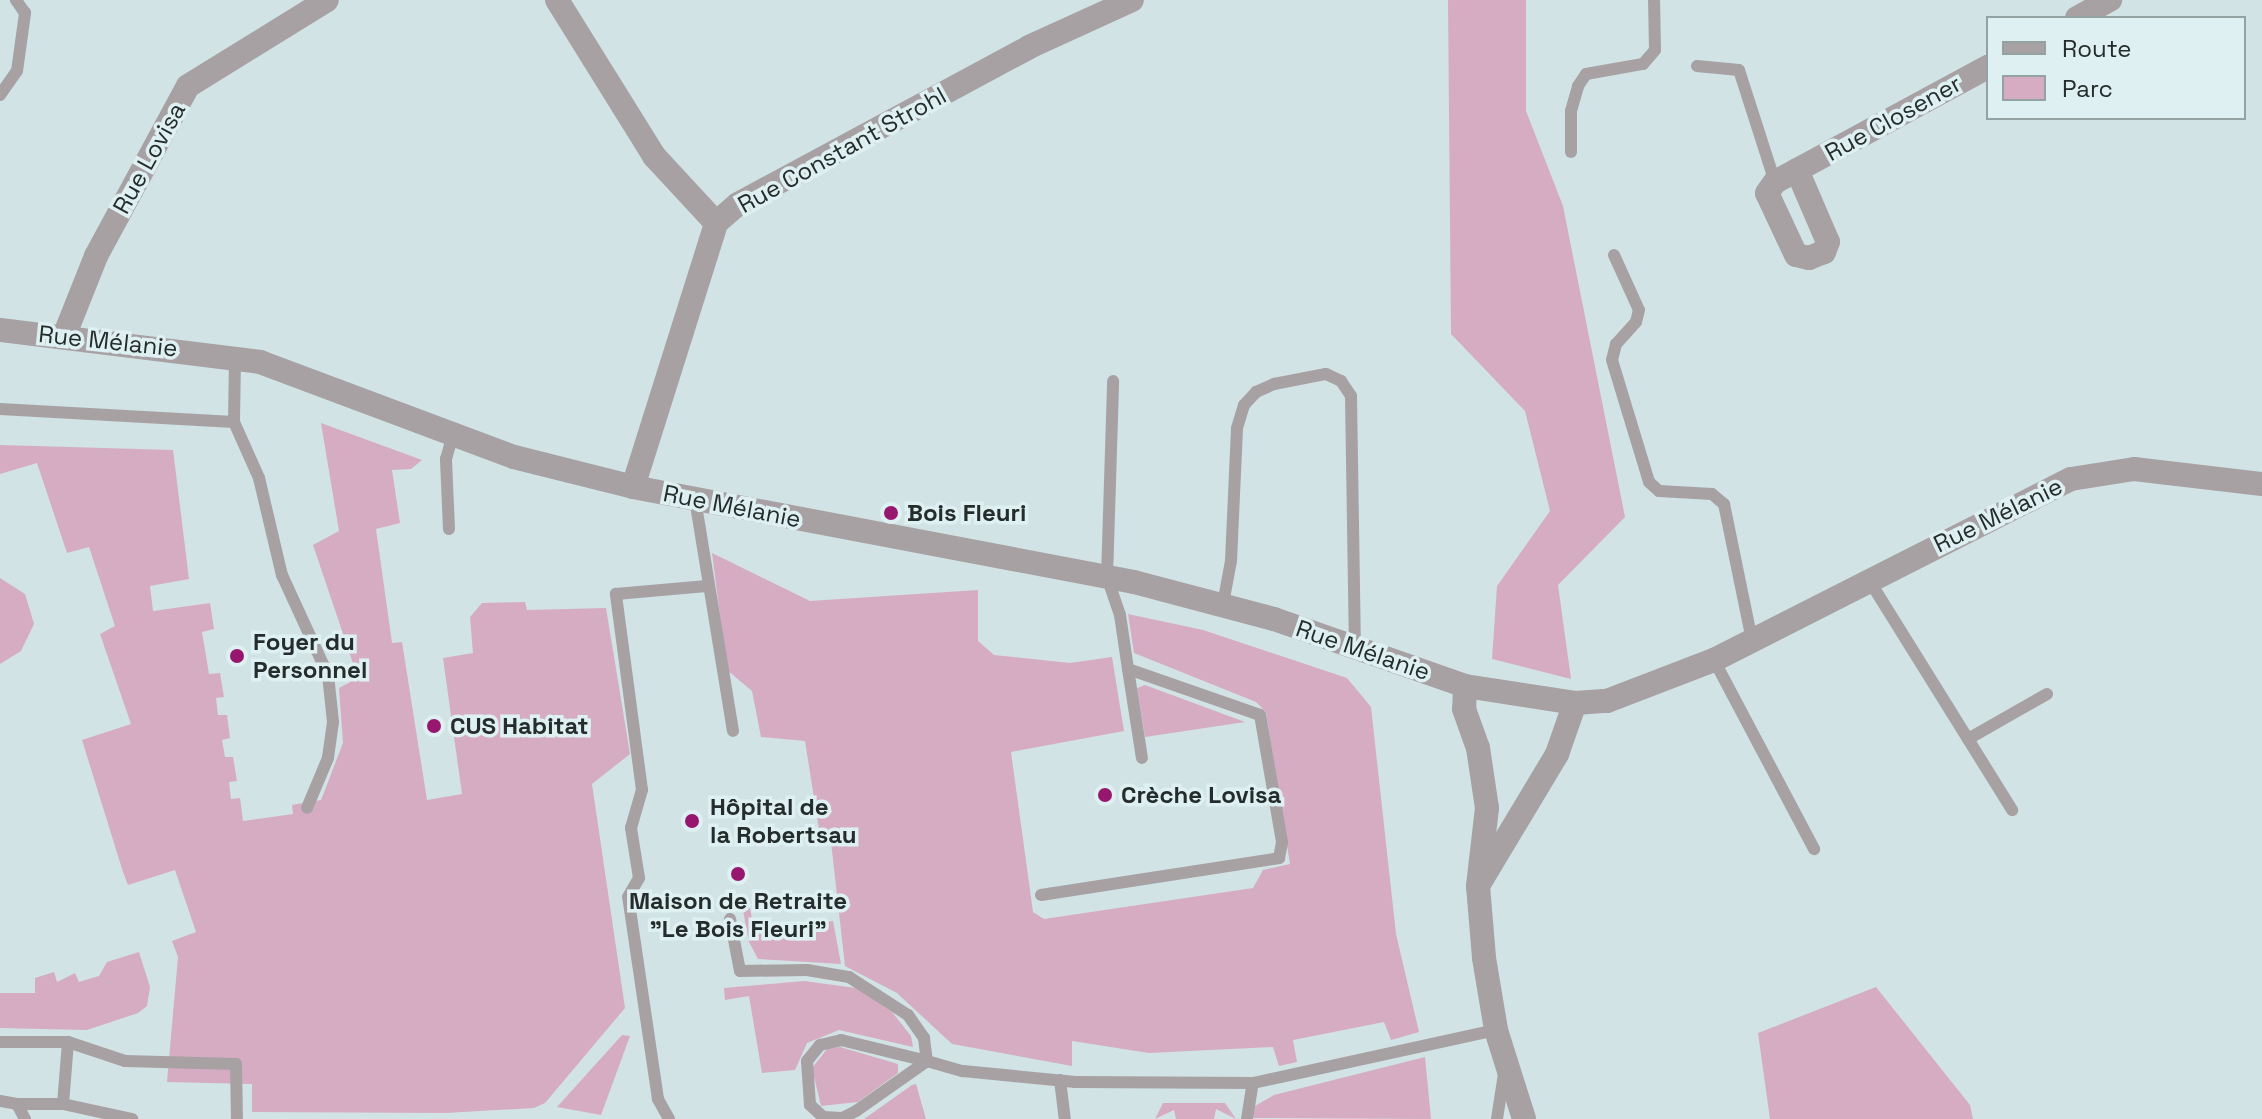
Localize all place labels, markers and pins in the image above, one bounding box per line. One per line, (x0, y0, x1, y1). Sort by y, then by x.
place label: Bois Fleuri (907, 499, 1026, 527)
marker: Bois Fleuri (882, 504, 900, 522)
place label: Foyer du Personnel (253, 628, 367, 684)
marker: Foyer du Personnel (228, 647, 246, 665)
place label: CUS Habitat (450, 712, 588, 740)
marker: CUS Habitat (425, 717, 443, 735)
place label: Crèche Lovisa (1121, 781, 1281, 809)
marker: Crèche Lovisa (1096, 786, 1114, 804)
place label: Hôpital de la Robertsau (710, 793, 857, 849)
marker: Hôpital de la Robertsau (681, 810, 703, 832)
marker: Maison de Retraite "Le Bois Fleuri" (729, 865, 747, 883)
place label: Maison de Retraite "Le Bois Fleuri" (629, 887, 847, 943)

